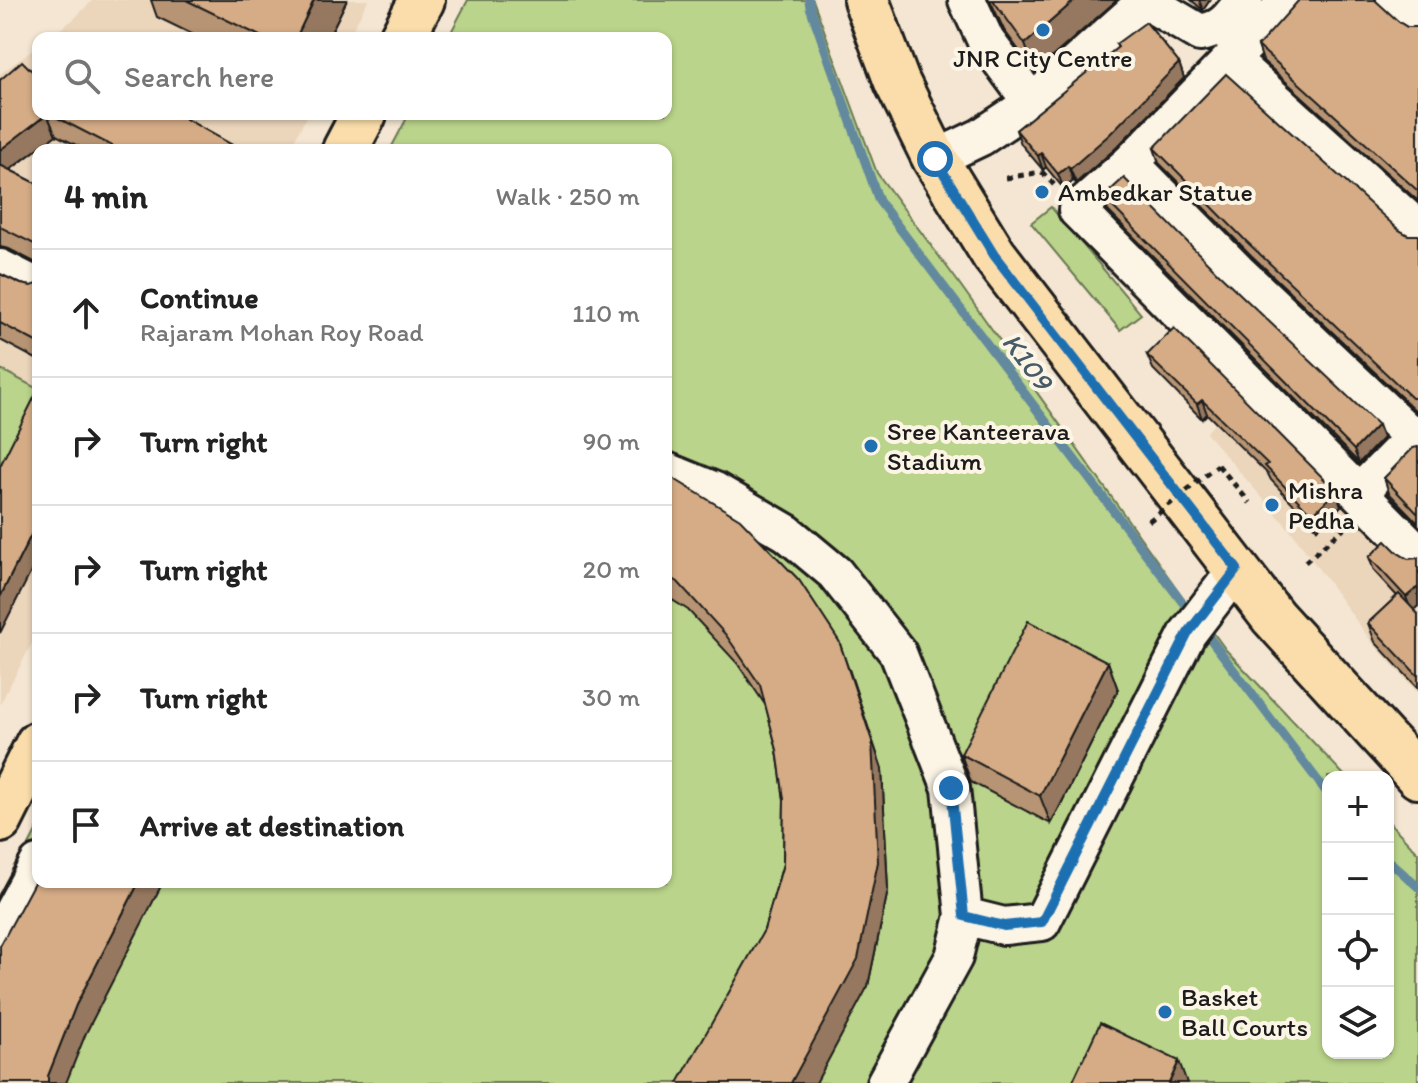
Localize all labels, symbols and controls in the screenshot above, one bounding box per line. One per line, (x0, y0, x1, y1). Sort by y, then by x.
marker: JNR City Centre (1034, 21, 1052, 39)
search box (32, 32, 672, 120)
place label: JNR City Centre (953, 42, 1133, 74)
icon: search (60, 54, 104, 98)
text: Search here (124, 58, 274, 95)
route start (917, 141, 953, 177)
text: 4 min (64, 176, 148, 217)
place label: Ambedkar Statue (1058, 176, 1253, 208)
text: Walk · 250 m (496, 180, 640, 212)
marker: Ambedkar Statue (1033, 183, 1051, 201)
text: Continue (140, 279, 259, 316)
icon: ahead (64, 291, 108, 335)
text: 110 m (572, 297, 640, 329)
text: Rajaram Mohan Roy Road (140, 316, 424, 348)
water label: K109 (996, 326, 1062, 398)
place label: Sree Kanteerava Stadium (887, 415, 1071, 477)
icon: right (64, 419, 108, 463)
text: Turn right (140, 423, 268, 460)
text: 90 m (583, 425, 640, 457)
marker: Sree Kanteerava Stadium (862, 437, 880, 455)
place label: Mishra Pedha (1288, 474, 1363, 536)
marker: Mishra Pedha (1263, 496, 1281, 514)
icon: right (64, 547, 108, 591)
text: Turn right (140, 551, 268, 588)
text: 20 m (583, 553, 640, 585)
icon: right (64, 675, 108, 719)
text: Turn right (140, 679, 268, 716)
text: 30 m (582, 681, 640, 713)
route end (933, 770, 969, 806)
map controls (1322, 771, 1394, 1059)
button: + (1322, 771, 1394, 843)
icon: arrive (64, 803, 108, 847)
text: Arrive at destination (140, 807, 404, 844)
button: − (1322, 843, 1394, 915)
button: locate (1322, 915, 1394, 987)
place label: Basket Ball Courts (1181, 981, 1308, 1043)
button: layers (1322, 987, 1394, 1059)
marker: Basket Ball Courts (1156, 1003, 1174, 1021)

